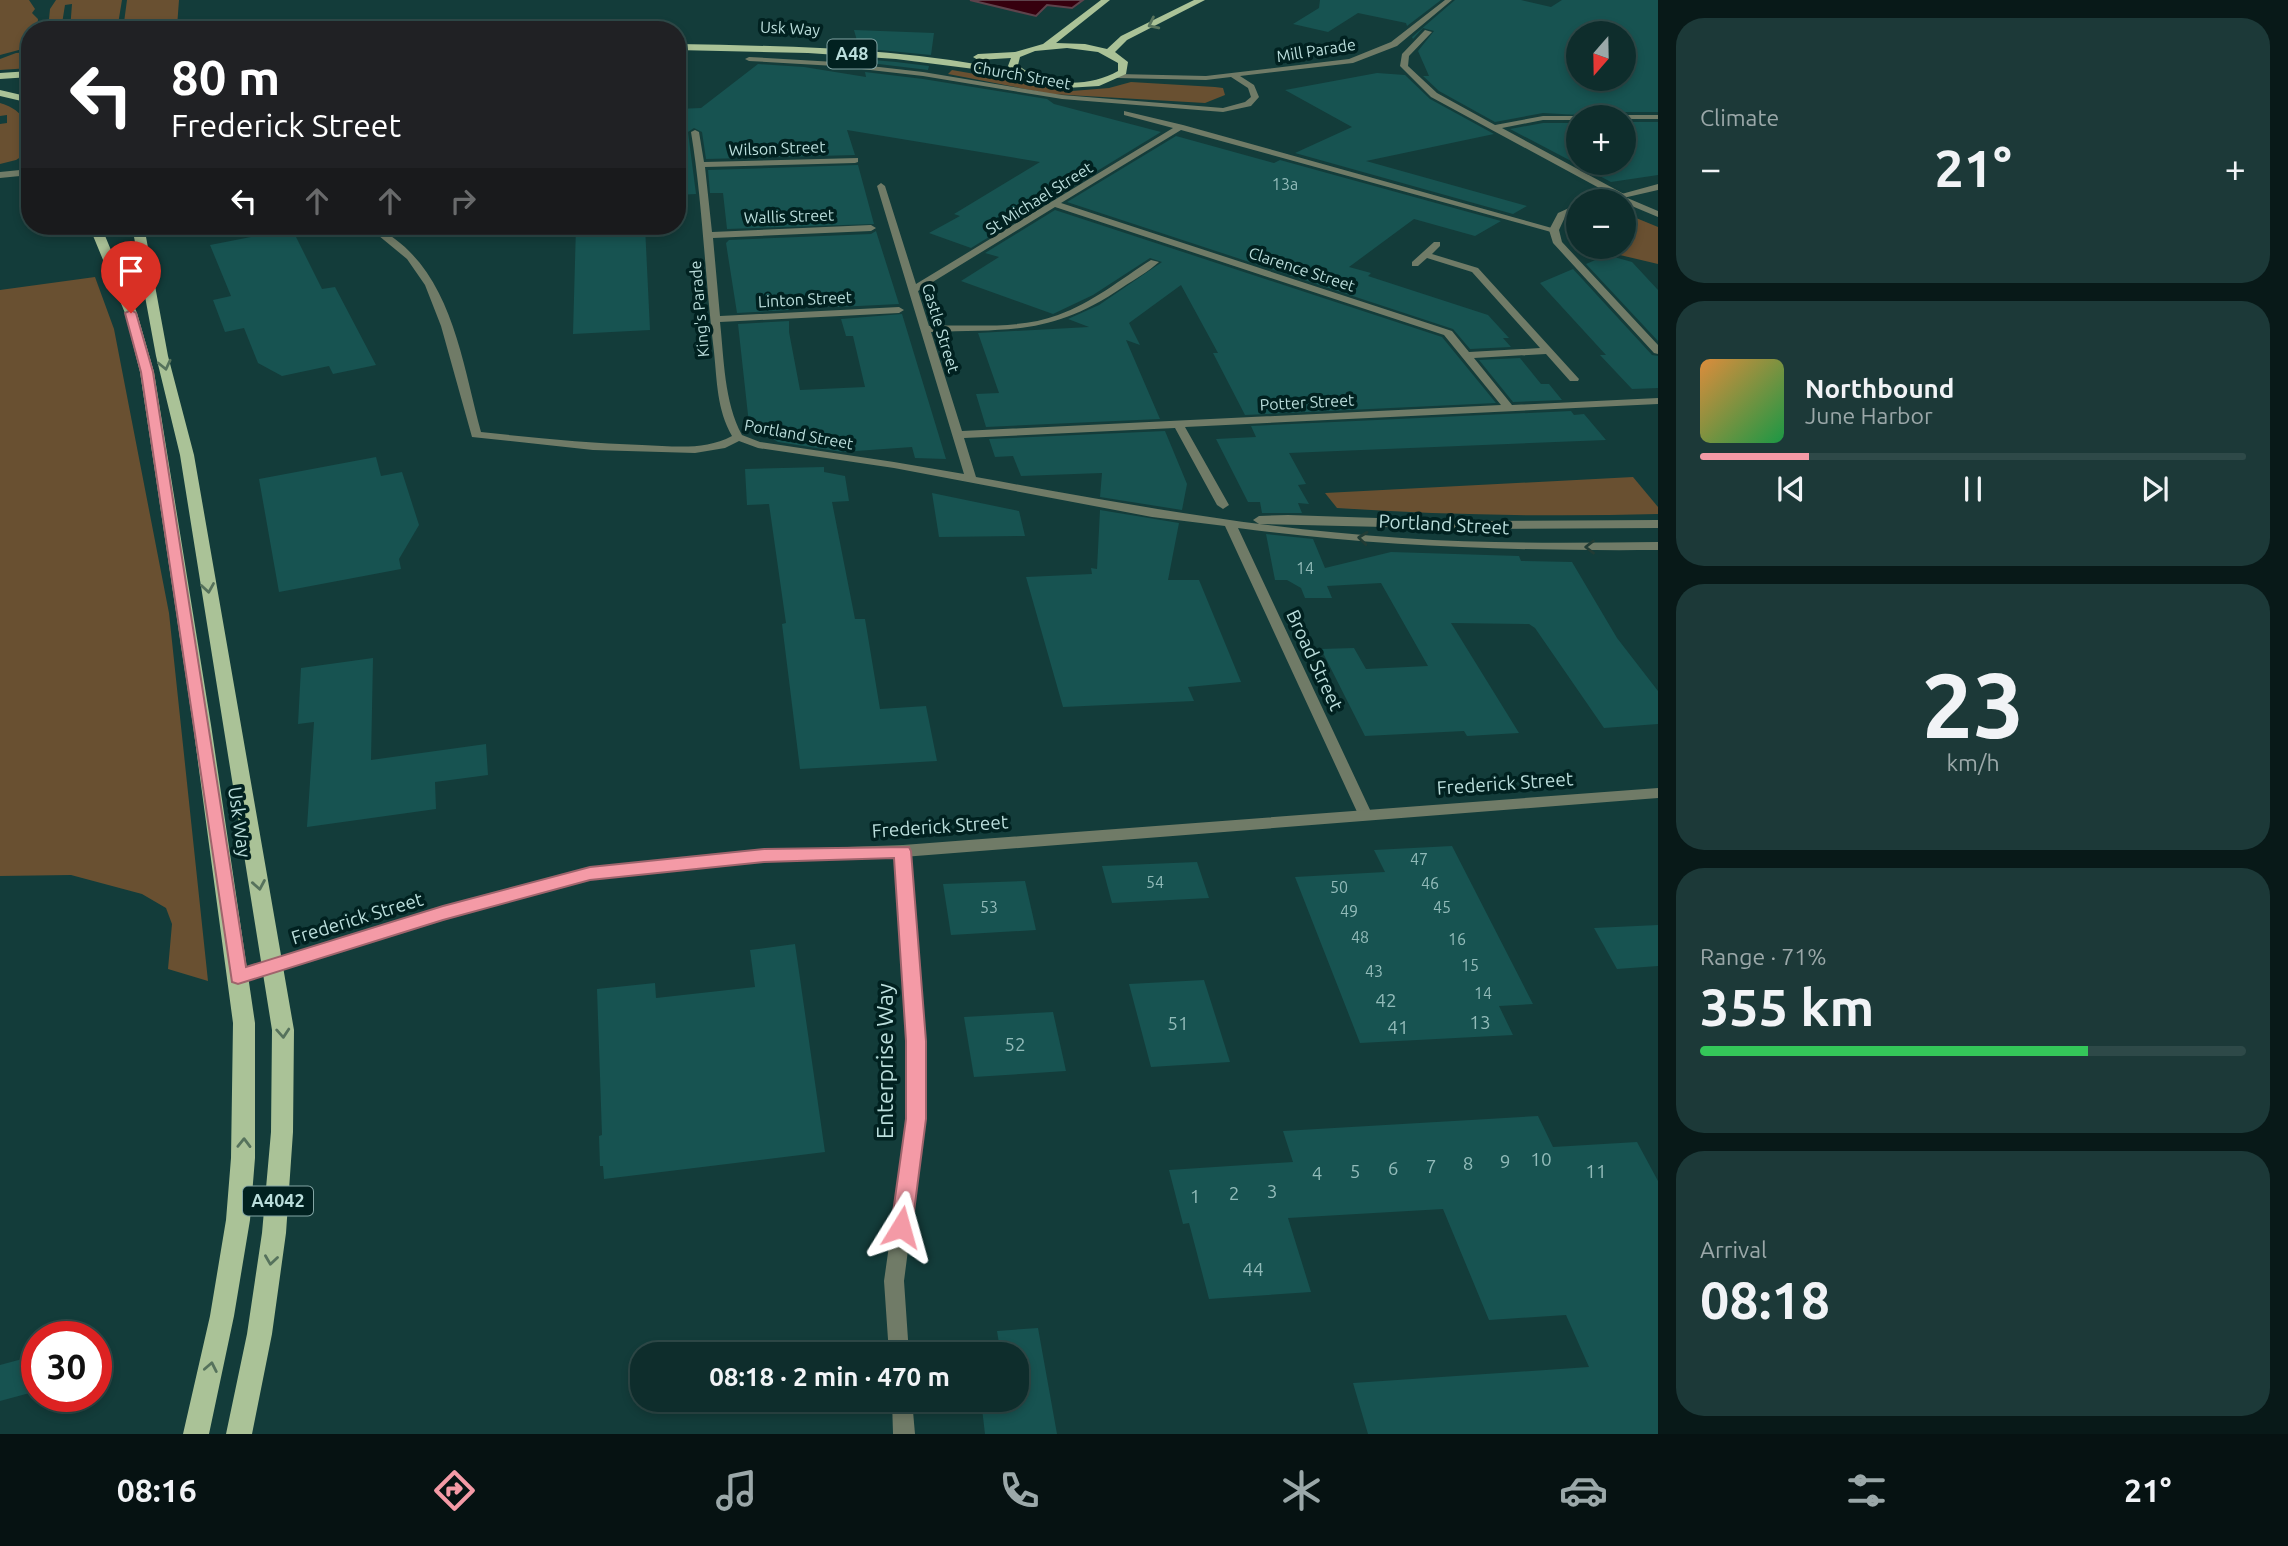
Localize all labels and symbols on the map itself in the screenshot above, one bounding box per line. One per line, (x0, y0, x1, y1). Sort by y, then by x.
one-way arrow (1148, 15, 1160, 29)
street label: Usk Way (760, 17, 821, 39)
north arrow (1566, 21, 1636, 91)
street label: Mill Parade (1275, 35, 1357, 65)
road number: A48 (828, 40, 876, 68)
street label: Church Street (972, 58, 1073, 93)
street label: Wilson Street (728, 137, 826, 159)
street label: St Michael Street (982, 158, 1096, 238)
house number: 13a (1272, 175, 1298, 193)
street label: Wallis Street (744, 205, 835, 227)
pin (101, 241, 161, 313)
street label: Clarence Street (1247, 243, 1358, 295)
street label: King's Parade (686, 260, 712, 358)
street label: Castle Street (919, 281, 963, 376)
street label: Linton Street (757, 288, 853, 310)
one-way arrow (156, 359, 171, 371)
street label: Potter Street (1259, 391, 1355, 413)
street label: Portland Street (743, 416, 856, 453)
street label: Portland Street (1378, 510, 1511, 538)
one-way arrow (1357, 531, 1368, 546)
one-way arrow (1584, 539, 1595, 555)
house number: 14 (1296, 559, 1314, 577)
one-way arrow (200, 582, 215, 594)
street label: Broad Street (1282, 606, 1348, 714)
street label: Frederick Street (1436, 767, 1574, 799)
street label: Usk Way (224, 785, 256, 859)
street label: Frederick Street (871, 810, 1009, 842)
house number: 47 (1410, 850, 1428, 868)
house number: 54 (1146, 873, 1164, 891)
house number: 46 (1421, 874, 1439, 892)
house number: 50 (1330, 878, 1348, 896)
one-way arrow (251, 879, 266, 891)
street label: Frederick Street (288, 887, 426, 948)
house number: 53 (980, 898, 998, 916)
house number: 45 (1433, 898, 1451, 916)
house number: 49 (1340, 902, 1358, 920)
house number: 48 (1351, 928, 1369, 946)
house number: 16 (1448, 930, 1466, 948)
house number: 15 (1461, 956, 1479, 974)
house number: 43 (1365, 962, 1383, 980)
street label: Enterprise Way (872, 983, 897, 1139)
house number: 14 (1474, 984, 1492, 1002)
house number: 42 (1375, 989, 1397, 1011)
house number: 13 (1469, 1011, 1491, 1033)
house number: 51 (1167, 1012, 1189, 1034)
house number: 41 (1387, 1016, 1409, 1038)
one-way arrow (275, 1028, 290, 1039)
house number: 52 (1004, 1033, 1026, 1055)
one-way arrow (236, 1137, 251, 1148)
house number: 10 (1530, 1148, 1552, 1170)
house number: 9 (1500, 1150, 1510, 1172)
house number: 8 (1463, 1152, 1473, 1174)
house number: 7 (1426, 1155, 1436, 1177)
house number: 6 (1388, 1157, 1398, 1179)
house number: 5 (1350, 1160, 1360, 1182)
house number: 11 (1585, 1160, 1607, 1182)
house number: 4 (1312, 1162, 1322, 1184)
house number: 3 (1267, 1180, 1277, 1202)
house number: 2 (1229, 1182, 1239, 1204)
house number: 1 (1190, 1185, 1200, 1207)
road number: A4042 (243, 1186, 313, 1216)
position arrow (864, 1190, 938, 1264)
one-way arrow (264, 1254, 279, 1266)
house number: 44 (1242, 1258, 1264, 1280)
speed limit sign: 30 (21, 1321, 112, 1412)
one-way arrow (203, 1361, 218, 1373)

